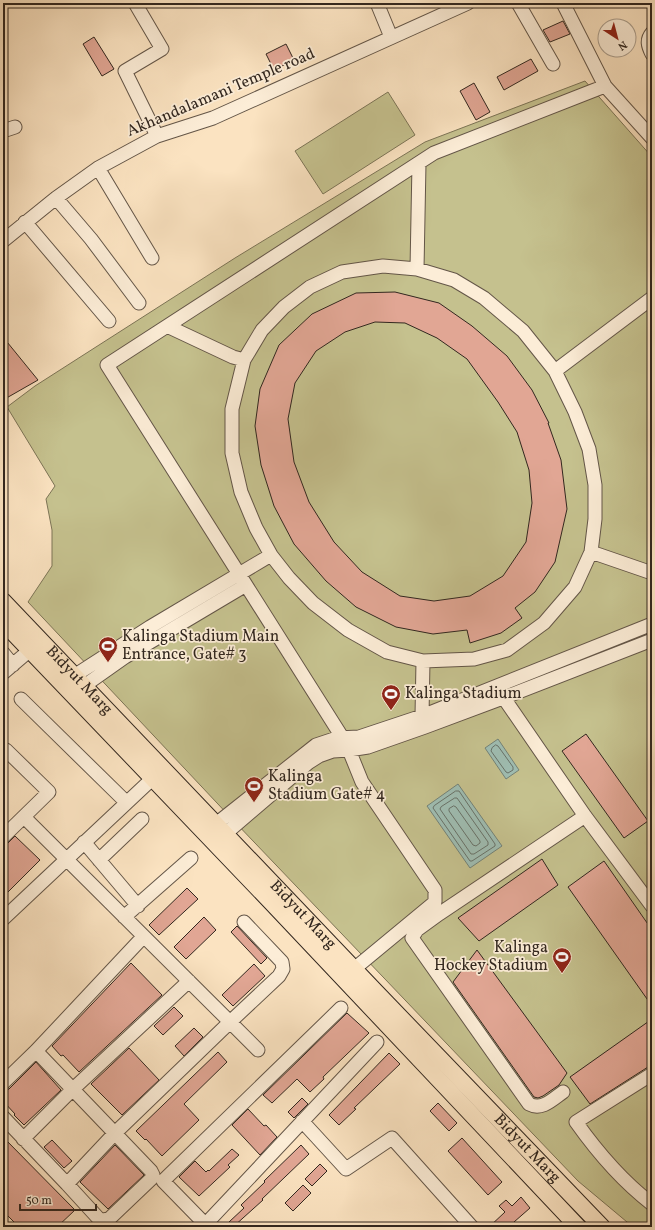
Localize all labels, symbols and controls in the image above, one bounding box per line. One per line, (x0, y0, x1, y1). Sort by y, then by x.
north arrow (597, 18, 637, 58)
text: N (614, 36, 630, 53)
street label: Akhandalamani Temple road (123, 43, 319, 143)
place label: Kalinga Stadium Main Entrance, Gate# 3 (122, 626, 279, 666)
sports icon: Kalinga Stadium Main Entrance, Gate# 3 (97, 635, 119, 663)
street label: Bidyut Marg (41, 641, 117, 720)
sports icon: Kalinga Stadium (380, 683, 402, 711)
place label: Kalinga Stadium (405, 683, 522, 705)
place label: Kalinga Stadium Gate# 4 (268, 766, 385, 806)
sports icon: Kalinga Stadium Gate# 4 (243, 775, 265, 803)
street label: Bidyut Marg (264, 876, 341, 955)
place label: Kalinga Hockey Stadium (434, 937, 548, 977)
sports icon: Kalinga Hockey Stadium (551, 946, 573, 974)
street label: Bidyut Marg (488, 1109, 565, 1188)
scale bar (20, 1186, 96, 1212)
text: 50 m (26, 1193, 52, 1209)

